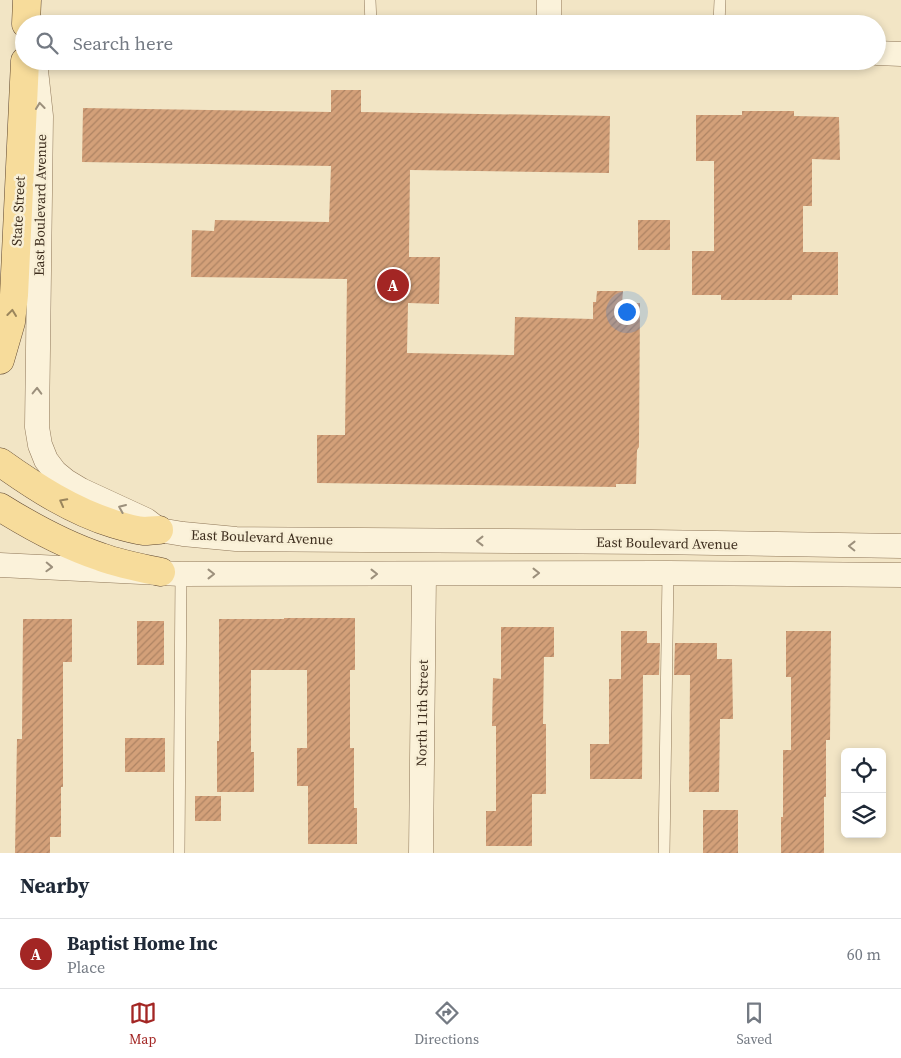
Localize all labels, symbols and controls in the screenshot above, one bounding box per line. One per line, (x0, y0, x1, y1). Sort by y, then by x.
search box (15, 15, 886, 70)
icon: search (33, 29, 61, 57)
text: Search here (73, 30, 173, 56)
one-way arrow (35, 102, 46, 110)
street label: East Boulevard Avenue (29, 134, 51, 276)
street label: State Street (6, 175, 30, 246)
pin: A (377, 266, 409, 304)
your location (614, 299, 640, 325)
one-way arrow (6, 309, 17, 317)
one-way arrow (32, 387, 42, 394)
one-way arrow (60, 498, 69, 508)
one-way arrow (118, 504, 127, 515)
street label: East Boulevard Avenue (191, 525, 333, 549)
street label: East Boulevard Avenue (596, 532, 738, 554)
one-way arrow (476, 536, 484, 546)
one-way arrow (848, 541, 856, 551)
one-way arrow (45, 562, 53, 573)
one-way arrow (532, 568, 540, 578)
one-way arrow (208, 569, 215, 579)
one-way arrow (370, 569, 378, 579)
street label: North 11th Street (411, 659, 433, 766)
map controls (841, 748, 886, 838)
button: locate (841, 748, 886, 793)
button: layers (841, 793, 886, 838)
text: Nearby (20, 871, 90, 900)
text: Baptist Home Inc (67, 930, 218, 956)
text: A (31, 943, 41, 965)
text: 60 m (847, 943, 881, 965)
text: Place (67, 956, 105, 978)
tab: Map (129, 999, 157, 1049)
tab: Directions (414, 999, 479, 1049)
tab: Saved (736, 999, 772, 1049)

